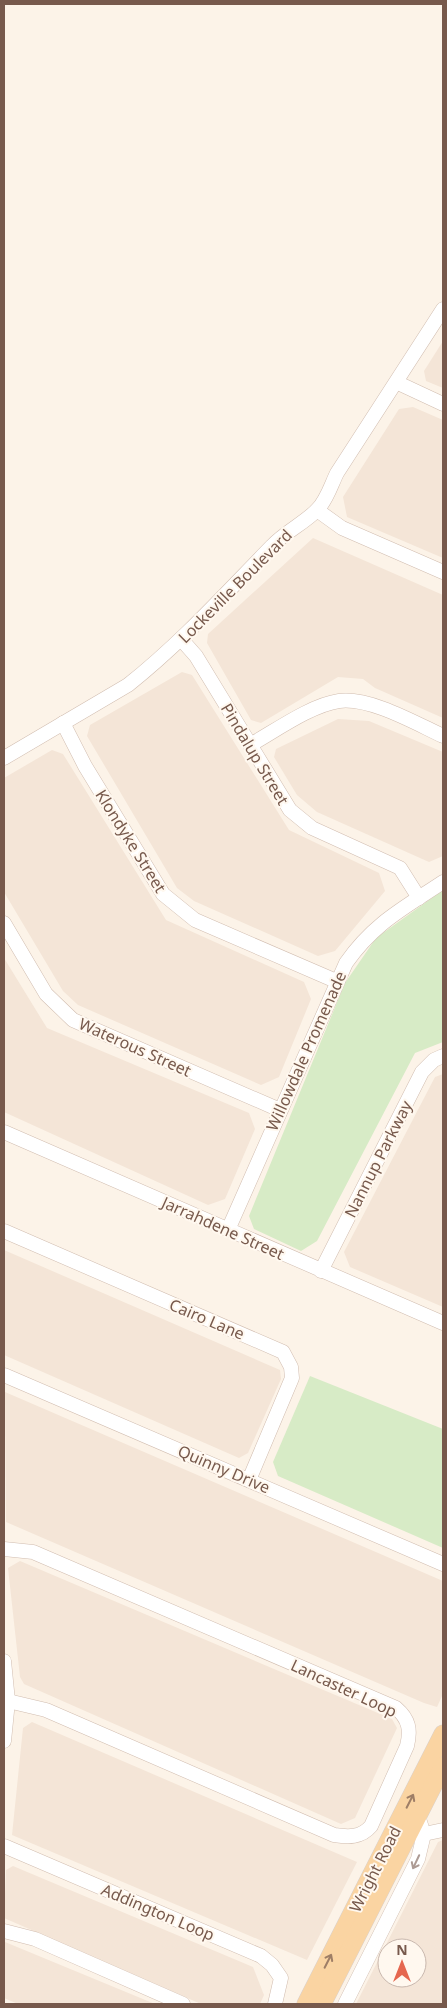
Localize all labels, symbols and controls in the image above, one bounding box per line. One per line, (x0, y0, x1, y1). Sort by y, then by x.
street label: Lockeville Boulevard (173, 524, 297, 648)
street label: Pindalup Street (216, 699, 294, 809)
street label: Klondyke Street (90, 785, 172, 897)
street label: Willowdale Promenade (261, 968, 351, 1134)
street label: Waterous Street (75, 1012, 195, 1082)
street label: Nannup Parkway (339, 1096, 417, 1221)
street label: Jarrahdene Street (157, 1190, 288, 1265)
street label: Cairo Lane (166, 1293, 248, 1345)
street label: Quinny Drive (175, 1440, 273, 1498)
street label: Lancaster Loop (287, 1654, 401, 1722)
one-way arrow (405, 1793, 415, 1808)
street label: Wright Road (344, 1822, 406, 1916)
one-way arrow (411, 1854, 420, 1869)
street label: Addington Loop (98, 1878, 218, 1946)
north arrow (377, 1938, 427, 1988)
text: N (396, 1940, 408, 1959)
one-way arrow (324, 1954, 333, 1969)

